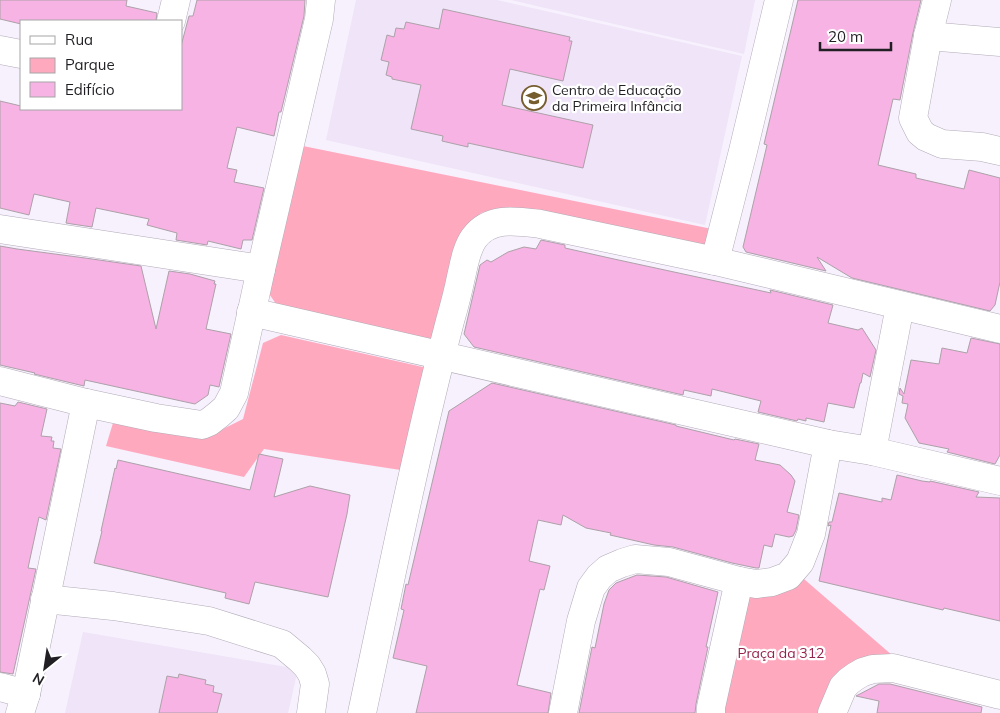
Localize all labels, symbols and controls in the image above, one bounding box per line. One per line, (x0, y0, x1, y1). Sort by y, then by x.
legend (20, 20, 182, 110)
scale bar (820, 20, 891, 52)
text: 20 m (828, 27, 863, 46)
text: Rua (65, 30, 93, 49)
text: Parque (65, 55, 115, 74)
text: Edifício (65, 80, 115, 99)
place label: Centro de Educação da Primeira Infância (552, 81, 682, 115)
school or university icon: Centro de Educação da Primeira Infância (521, 85, 547, 111)
north arrow (20, 643, 70, 693)
park label: Praça da 312 (738, 644, 824, 662)
text: N (29, 669, 48, 690)

